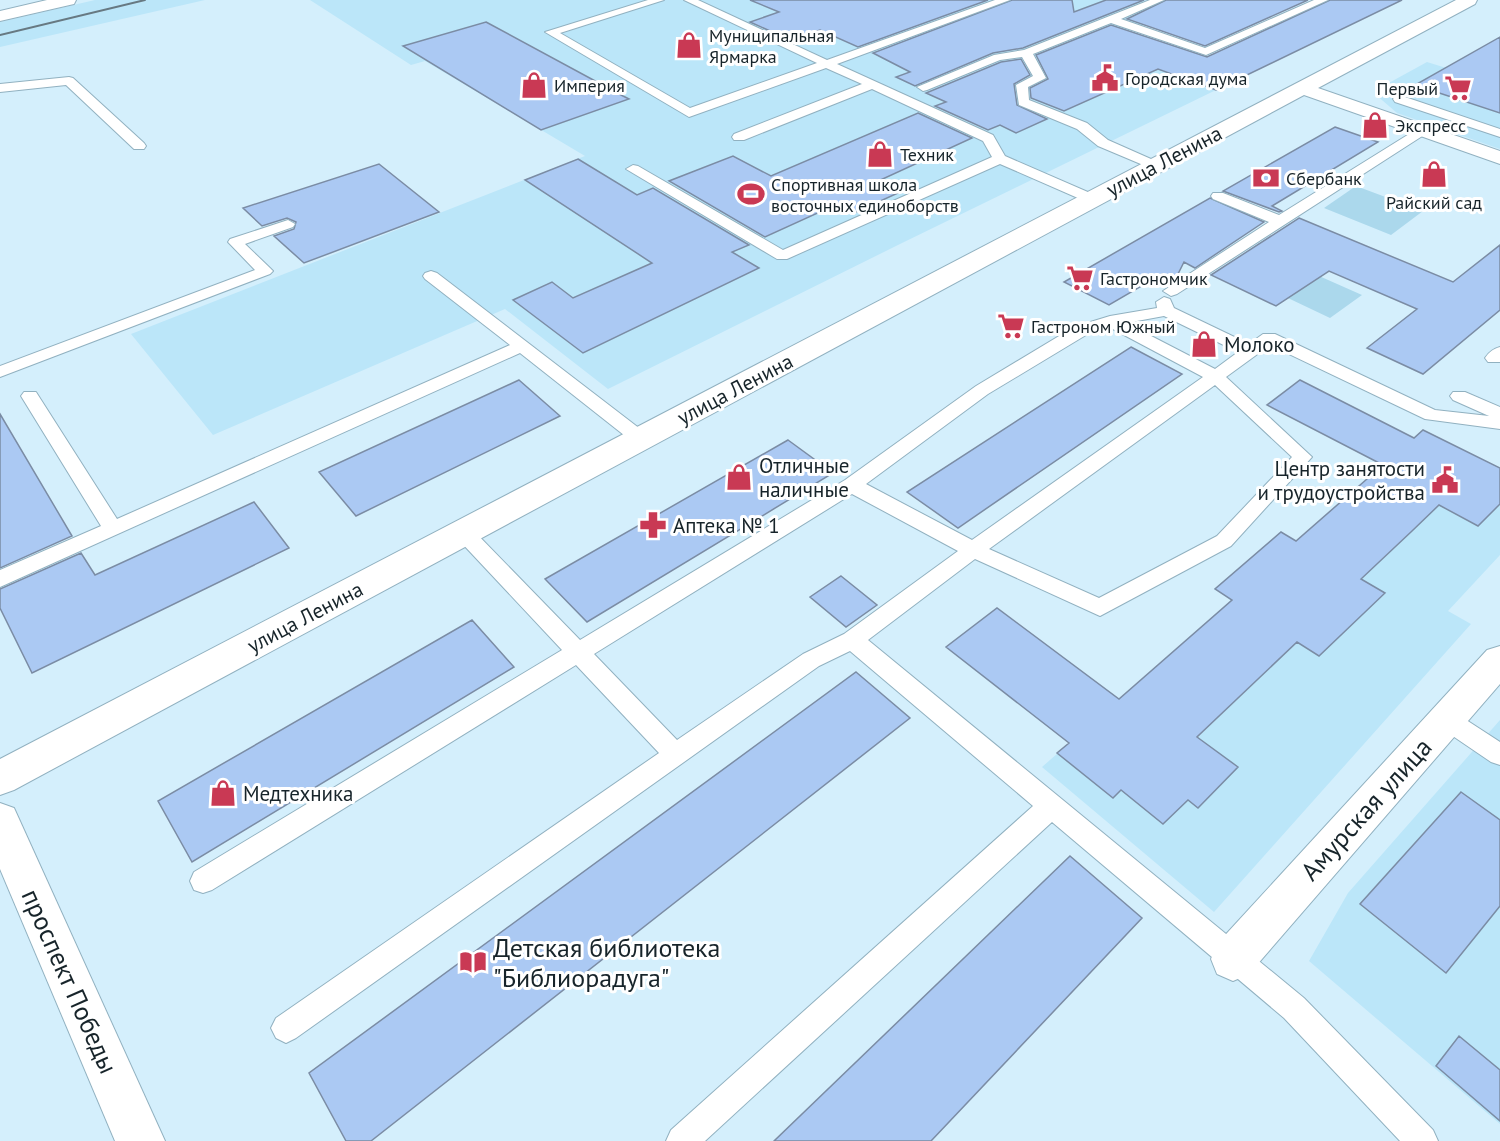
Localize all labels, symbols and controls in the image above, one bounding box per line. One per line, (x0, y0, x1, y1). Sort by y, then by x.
place label: Муниципальная Ярмарка (709, 24, 834, 68)
shop icon: Муниципальная Ярмарка (674, 30, 704, 60)
public building icon: Городская дума (1090, 63, 1120, 93)
place label: Городская дума (1125, 67, 1247, 90)
shop icon: Империя (519, 70, 549, 100)
supermarket icon: Первый (1443, 73, 1473, 103)
place label: Империя (554, 74, 625, 97)
place label: Первый (1377, 77, 1438, 100)
shop icon: Экспресс (1360, 110, 1390, 140)
place label: Экспресс (1395, 114, 1466, 137)
street label: улица Ленина (1102, 119, 1226, 203)
shop icon: Техник (865, 139, 895, 169)
place label: Техник (900, 143, 954, 166)
shop icon: Райский сад (1419, 159, 1449, 189)
bank icon: Сбербанк (1251, 163, 1281, 193)
place label: Сбербанк (1286, 167, 1362, 190)
place label: Спортивная школа восточных единоборств (771, 173, 959, 217)
sports icon: Спортивная школа восточных единоборств (736, 179, 766, 209)
place label: Райский сад (1386, 191, 1482, 214)
supermarket icon: Гастрономчик (1065, 263, 1095, 293)
place label: Гастрономчик (1100, 267, 1208, 290)
supermarket icon: Гастроном Южный (996, 311, 1026, 341)
place label: Гастроном Южный (1031, 315, 1175, 338)
shop icon: Молоко (1189, 329, 1219, 359)
place label: Молоко (1224, 331, 1295, 358)
street label: улица Ленина (673, 347, 797, 431)
place label: Отличные наличные (759, 452, 849, 503)
place label: Центр занятости и трудоустройства (1257, 455, 1425, 506)
shop icon: Отличные наличные (724, 462, 754, 492)
public building icon: Центр занятости и трудоустройства (1430, 465, 1460, 495)
pharmacy icon: Аптека № 1 (638, 510, 668, 540)
place label: Аптека № 1 (673, 512, 780, 539)
street label: улица Ленина (243, 575, 367, 659)
street label: Амурская улица (1293, 731, 1439, 887)
shop icon: Медтехника (208, 778, 238, 808)
place label: Медтехника (243, 780, 353, 807)
street label: проспект Победы (15, 884, 125, 1078)
place label: Детская библиотека "Библиорадуга" (493, 931, 720, 994)
library icon: Детская библиотека "Библиорадуга" (458, 947, 488, 977)

